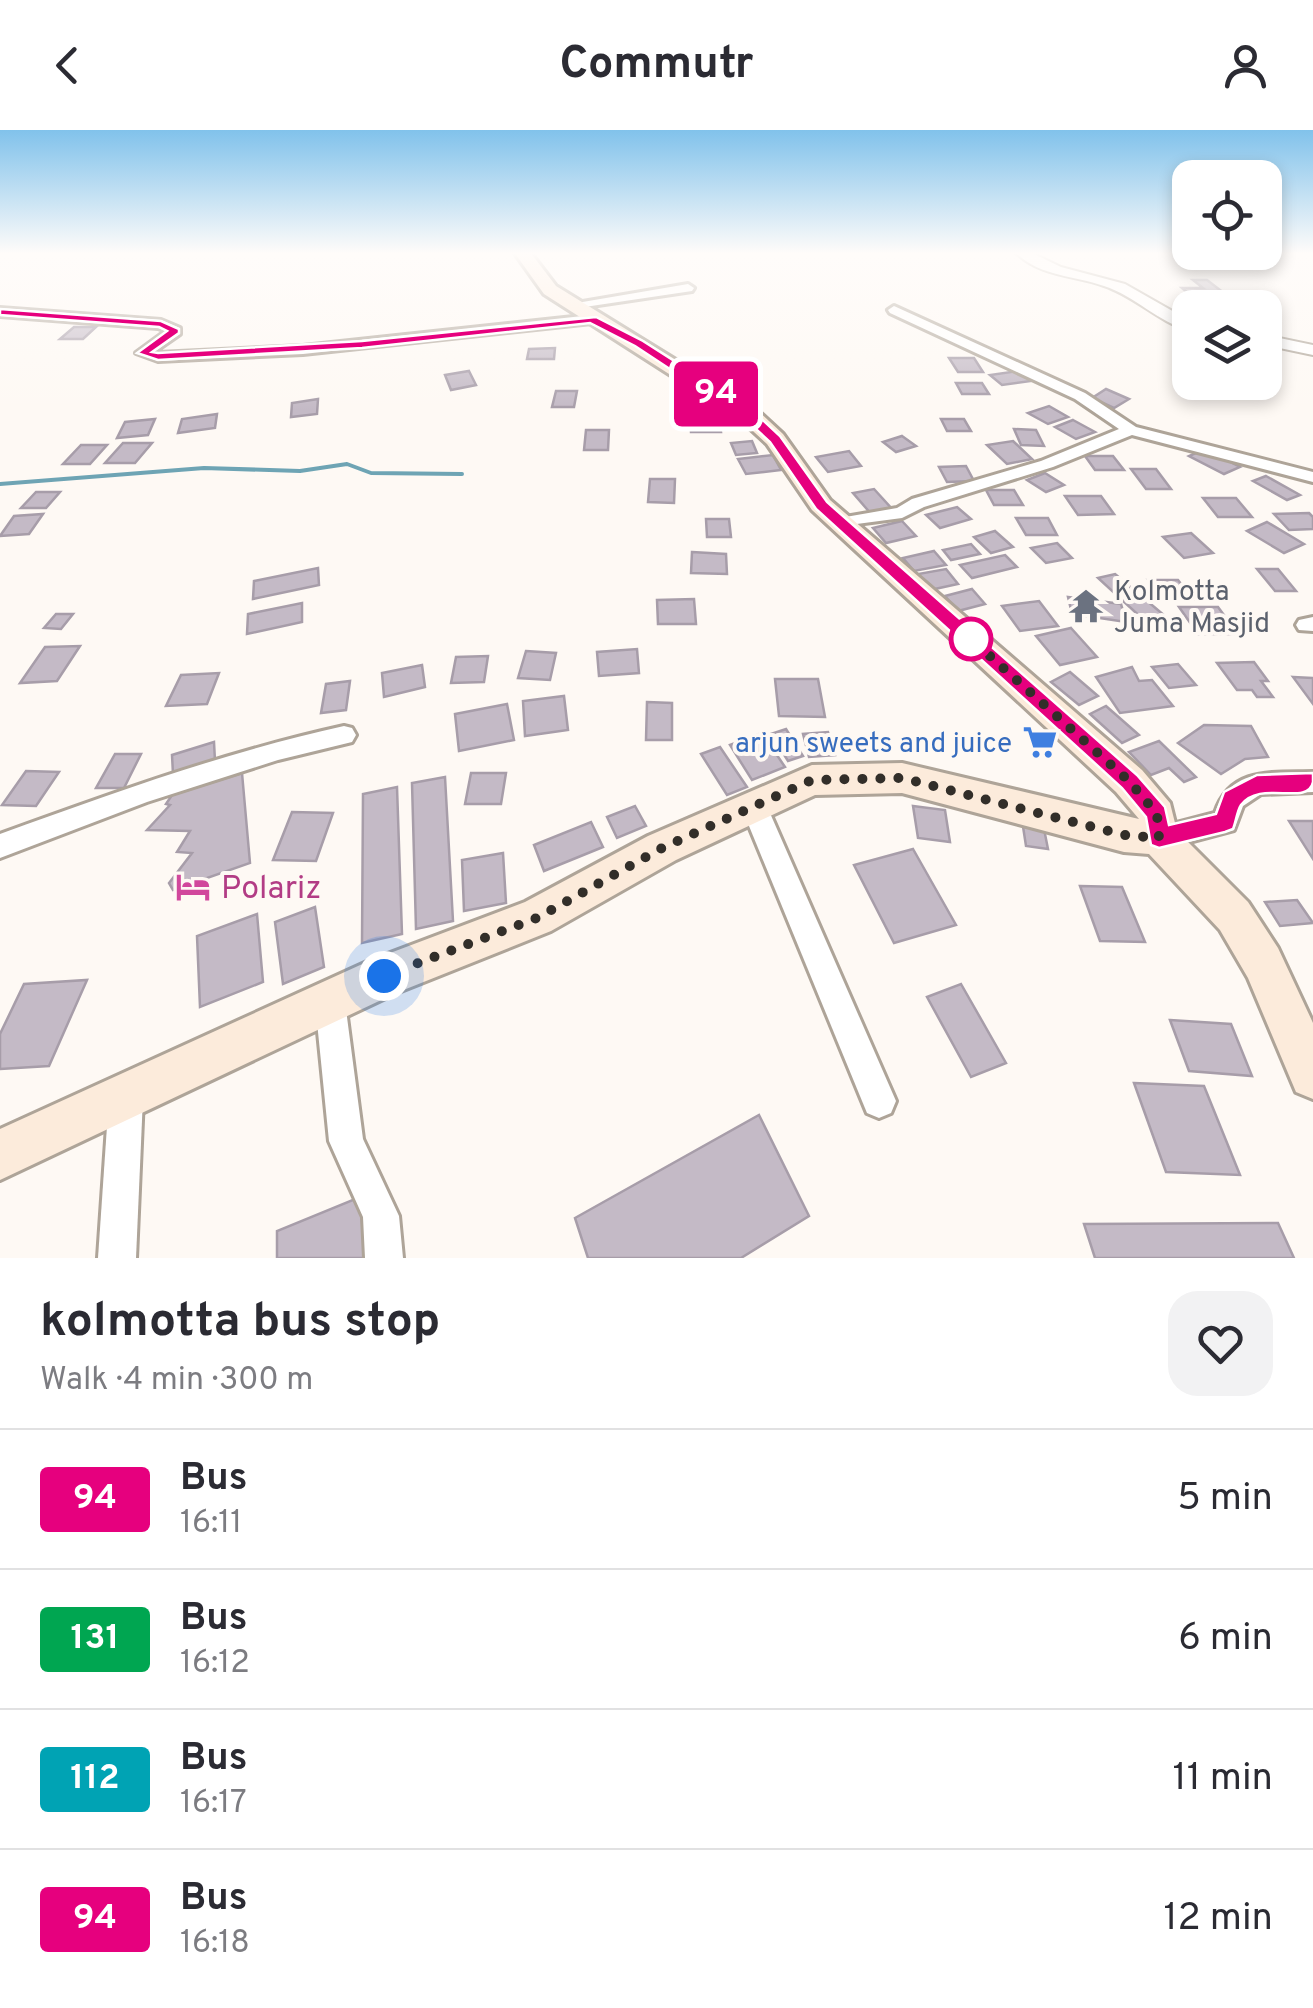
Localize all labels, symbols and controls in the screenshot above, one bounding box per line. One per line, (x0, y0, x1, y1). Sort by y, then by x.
text: Commutr (560, 37, 754, 94)
icon: back (40, 38, 95, 93)
icon: person (1218, 38, 1273, 93)
map controls (1172, 160, 1282, 400)
button: locate (1172, 160, 1282, 270)
button: layers (1172, 290, 1282, 400)
line badge: 94 (671, 362, 761, 426)
text: 94 (694, 372, 738, 416)
place label: Kolmotta Juma Masjid (1114, 575, 1270, 643)
temple icon: Kolmotta Juma Masjid (1067, 587, 1105, 625)
unlabelled marker (950, 618, 992, 660)
supermarket icon: arjun sweets and juice (1021, 723, 1059, 761)
place label: arjun sweets and juice (735, 727, 1012, 763)
hotel icon: Polariz (174, 868, 212, 906)
place label: Polariz (221, 870, 321, 910)
your location (359, 951, 409, 1001)
button: heart (1168, 1291, 1273, 1396)
text: kolmotta bus stop (40, 1293, 440, 1353)
text: Walk · 4 min · 300 m (40, 1361, 313, 1401)
text: Bus (180, 1455, 247, 1504)
text: 5 min (1177, 1475, 1273, 1524)
text: 94 (73, 1477, 117, 1521)
text: 16:11 (180, 1504, 242, 1544)
text: Bus (180, 1595, 247, 1644)
text: 6 min (1178, 1615, 1273, 1664)
text: 131 (71, 1617, 119, 1661)
text: 16:12 (180, 1644, 250, 1684)
text: Bus (180, 1735, 247, 1784)
text: 11 min (1172, 1755, 1273, 1804)
text: 112 (70, 1757, 120, 1801)
text: 16:17 (180, 1784, 247, 1824)
text: Bus (180, 1875, 247, 1924)
text: 12 min (1163, 1895, 1273, 1944)
text: 94 (73, 1897, 117, 1941)
text: 16:18 (180, 1924, 250, 1964)

